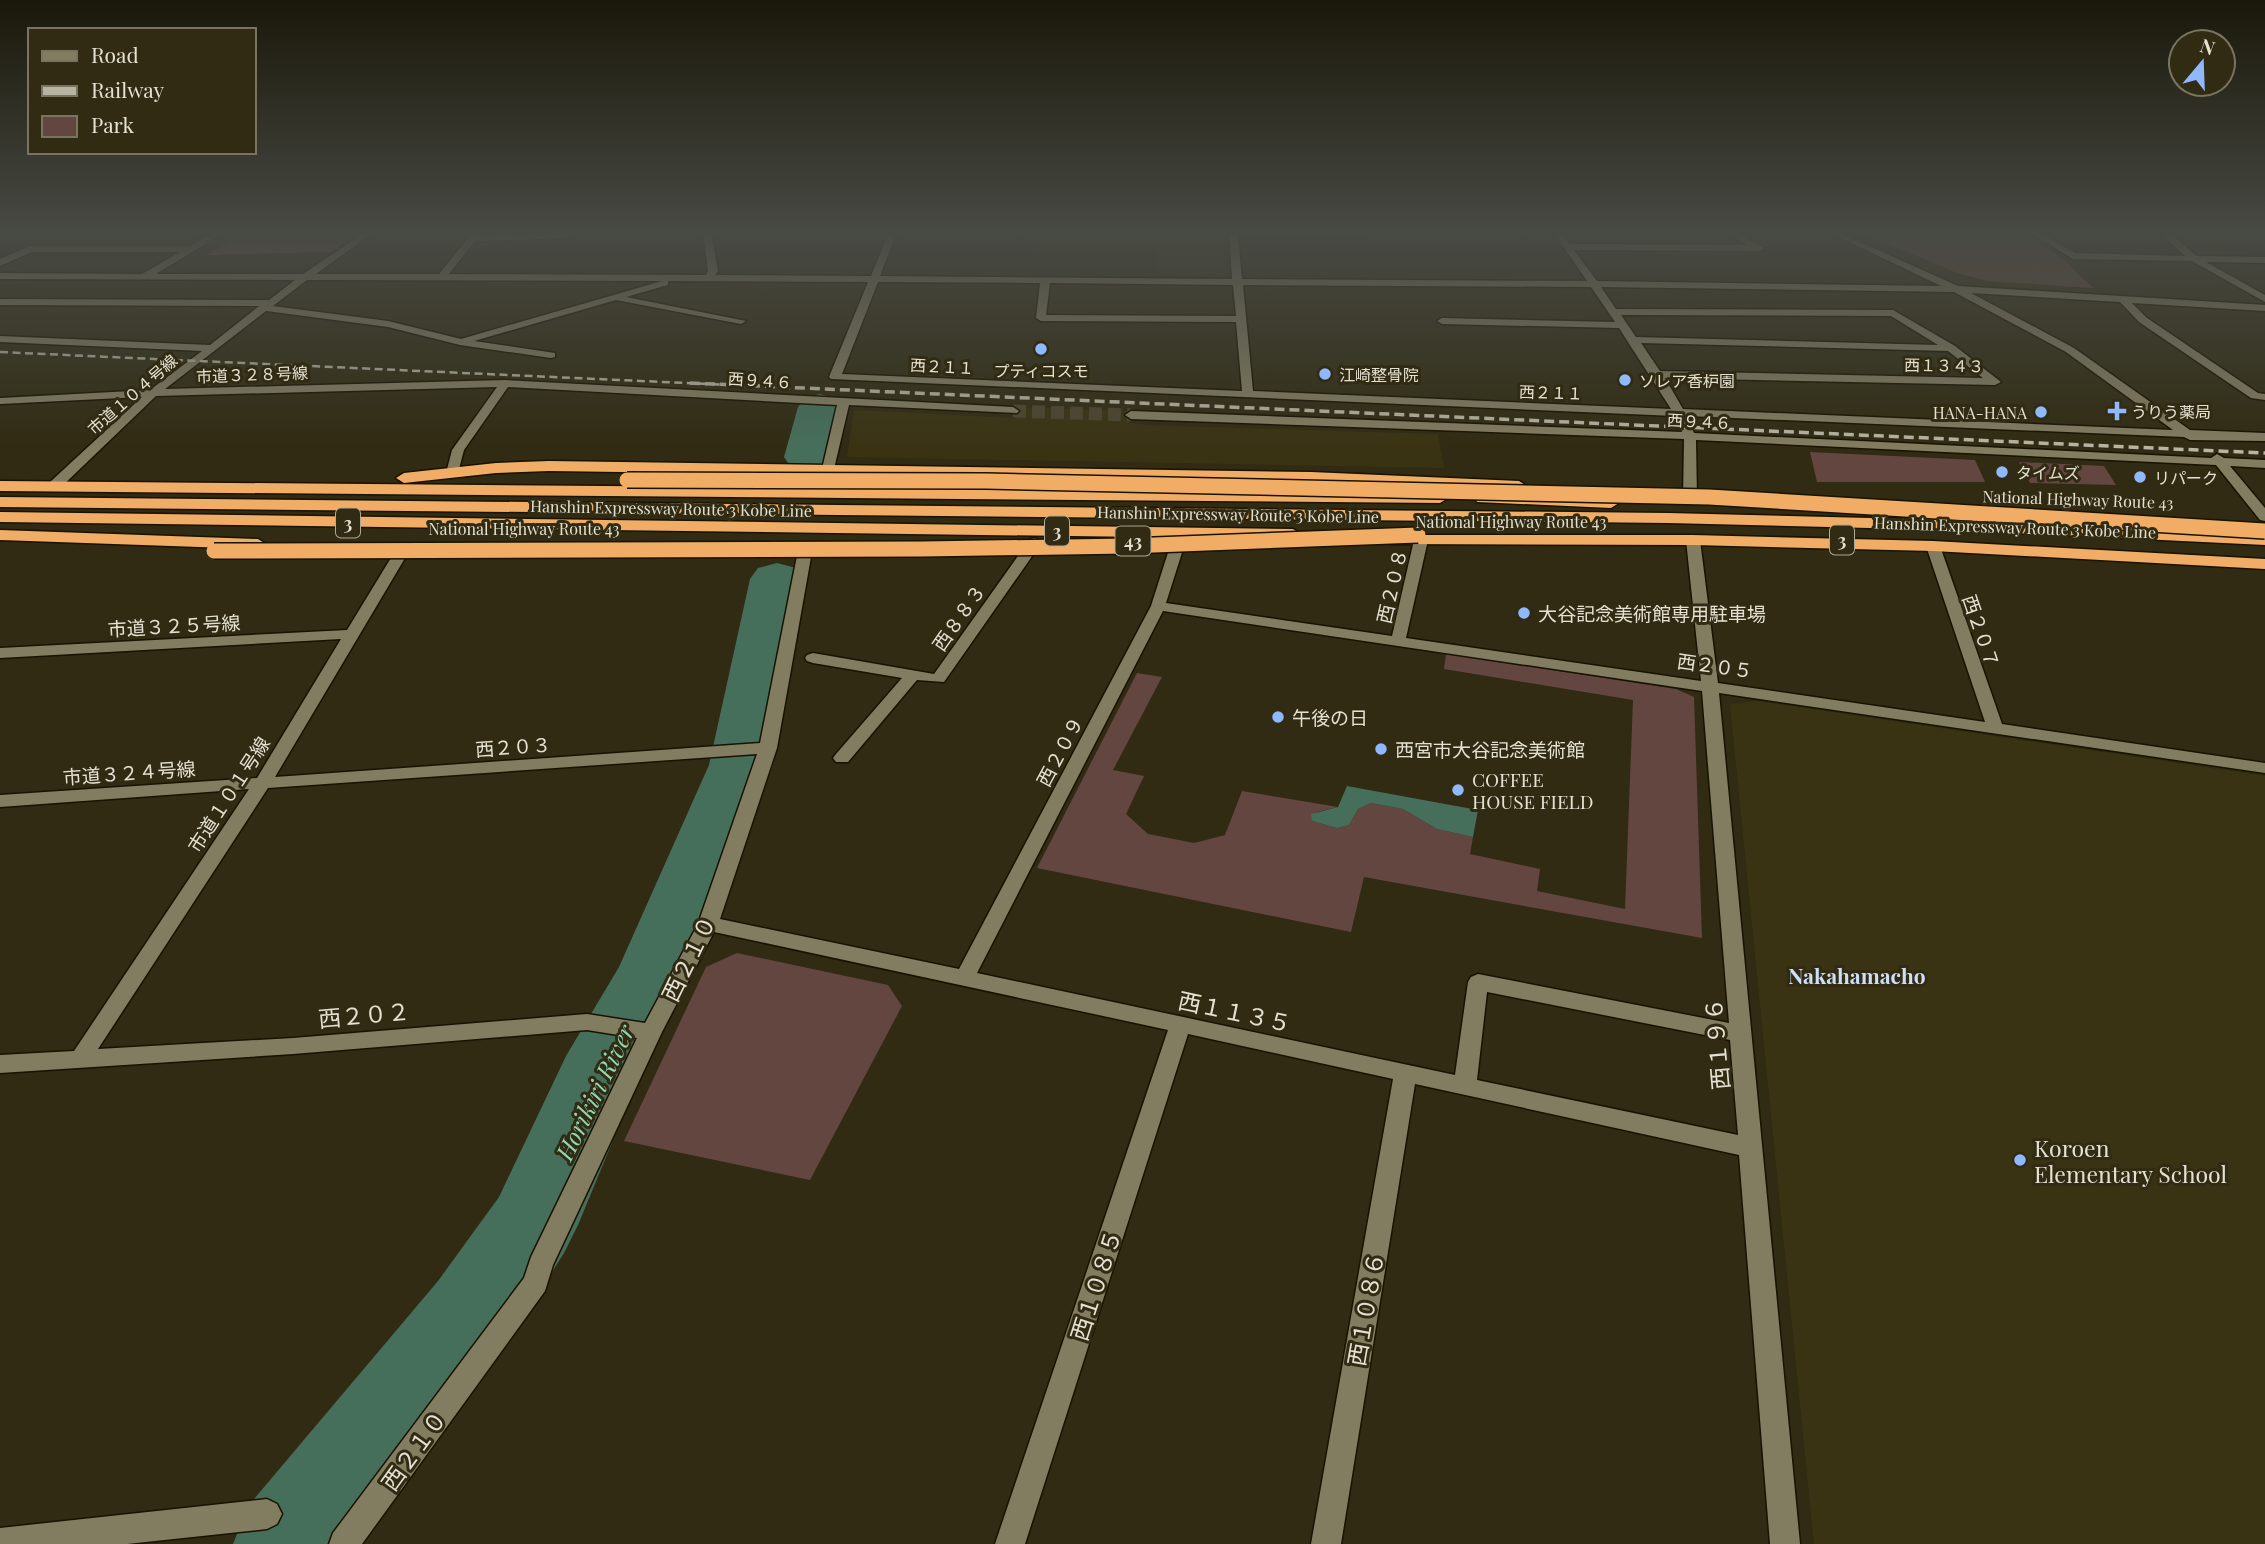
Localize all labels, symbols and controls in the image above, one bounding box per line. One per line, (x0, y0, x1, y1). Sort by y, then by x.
legend (28, 28, 256, 154)
north arrow (2167, 28, 2237, 98)
text: N (2197, 31, 2219, 61)
text: Road (91, 40, 139, 68)
text: Railway (91, 75, 165, 103)
text: Park (91, 110, 135, 138)
marker: プティコスモ (1033, 341, 1049, 357)
street label: 市道１０４号線 (83, 349, 181, 439)
street label: 西２１１ (909, 354, 975, 378)
street label: 西１３４３ (1904, 354, 1984, 376)
place label: プティコスモ (993, 360, 1089, 381)
street label: 市道３２８号線 (196, 362, 308, 386)
place label: 江崎整骨院 (1339, 364, 1419, 385)
marker: 江崎整骨院 (1317, 366, 1333, 382)
street label: 西９４６ (727, 367, 793, 393)
place label: ソレア香枦園 (1639, 370, 1735, 391)
marker: ソレア香枦園 (1617, 372, 1633, 388)
street label: 西２１１ (1519, 380, 1583, 404)
place label: うりう薬局 (2131, 401, 2211, 422)
place label: HANA-HANA (1933, 402, 2028, 423)
marker: うりう薬局 (2109, 403, 2125, 419)
marker: HANA-HANA (2033, 404, 2049, 420)
street label: 西９４６ (1666, 409, 1732, 433)
place label: タイムズ (2016, 462, 2080, 483)
marker: タイムズ (1994, 464, 2010, 480)
place label: リパーク (2154, 467, 2218, 488)
marker: リパーク (2132, 469, 2148, 485)
street label: National Highway Route 43 (1982, 485, 2174, 513)
street label: Hanshin Expressway Route 3 Kobe Line (530, 495, 812, 521)
street label: Hanshin Expressway Route 3 Kobe Line (1097, 501, 1379, 527)
road number: 3 (336, 508, 360, 538)
street label: National Highway Route 43 (1415, 511, 1607, 532)
street label: Hanshin Expressway Route 3 Kobe Line (1874, 512, 2156, 542)
road number: 3 (1045, 516, 1069, 546)
street label: National Highway Route 43 (428, 518, 620, 539)
road number: 43 (1116, 526, 1150, 556)
road number: 3 (1830, 526, 1854, 554)
street label: 西２０８ (1370, 546, 1412, 626)
street label: 西８８３ (926, 578, 990, 656)
street label: 西２０７ (1957, 591, 2007, 671)
place label: 大谷記念美術館専用駐車場 (1538, 600, 1766, 626)
marker: 大谷記念美術館専用駐車場 (1516, 605, 1532, 621)
street label: 市道３２５号線 (107, 609, 241, 641)
street label: 西２０５ (1676, 647, 1754, 683)
place label: 午後の日 (1292, 704, 1368, 730)
marker: 午後の日 (1270, 709, 1286, 725)
street label: 西２０９ (1030, 711, 1088, 791)
street label: 西２０３ (474, 730, 552, 762)
street label: 市道１０１号線 (181, 731, 275, 857)
place label: 西宮市大谷記念美術館 (1395, 736, 1585, 762)
marker: 西宮市大谷記念美術館 (1373, 741, 1389, 757)
street label: 市道３２４号線 (62, 754, 196, 790)
place label: COFFEE HOUSE FIELD (1472, 766, 1593, 814)
marker: COFFEE HOUSE FIELD (1450, 782, 1466, 798)
street label: 西２１０ (654, 910, 722, 1006)
district label: Nakahamacho (1788, 961, 1926, 989)
street label: 西１１３５ (1176, 984, 1294, 1038)
street label: 西２０２ (317, 995, 411, 1033)
street label: 西１９６ (1697, 997, 1735, 1091)
water label: Horikiri River (547, 1018, 641, 1166)
place label: Koroen Elementary School (2034, 1132, 2227, 1189)
marker: Koroen Elementary School (2012, 1152, 2028, 1168)
street label: 西１０８５ (1062, 1226, 1128, 1344)
street label: 西１０８６ (1340, 1250, 1390, 1368)
street label: 西２１０ (373, 1404, 453, 1496)

